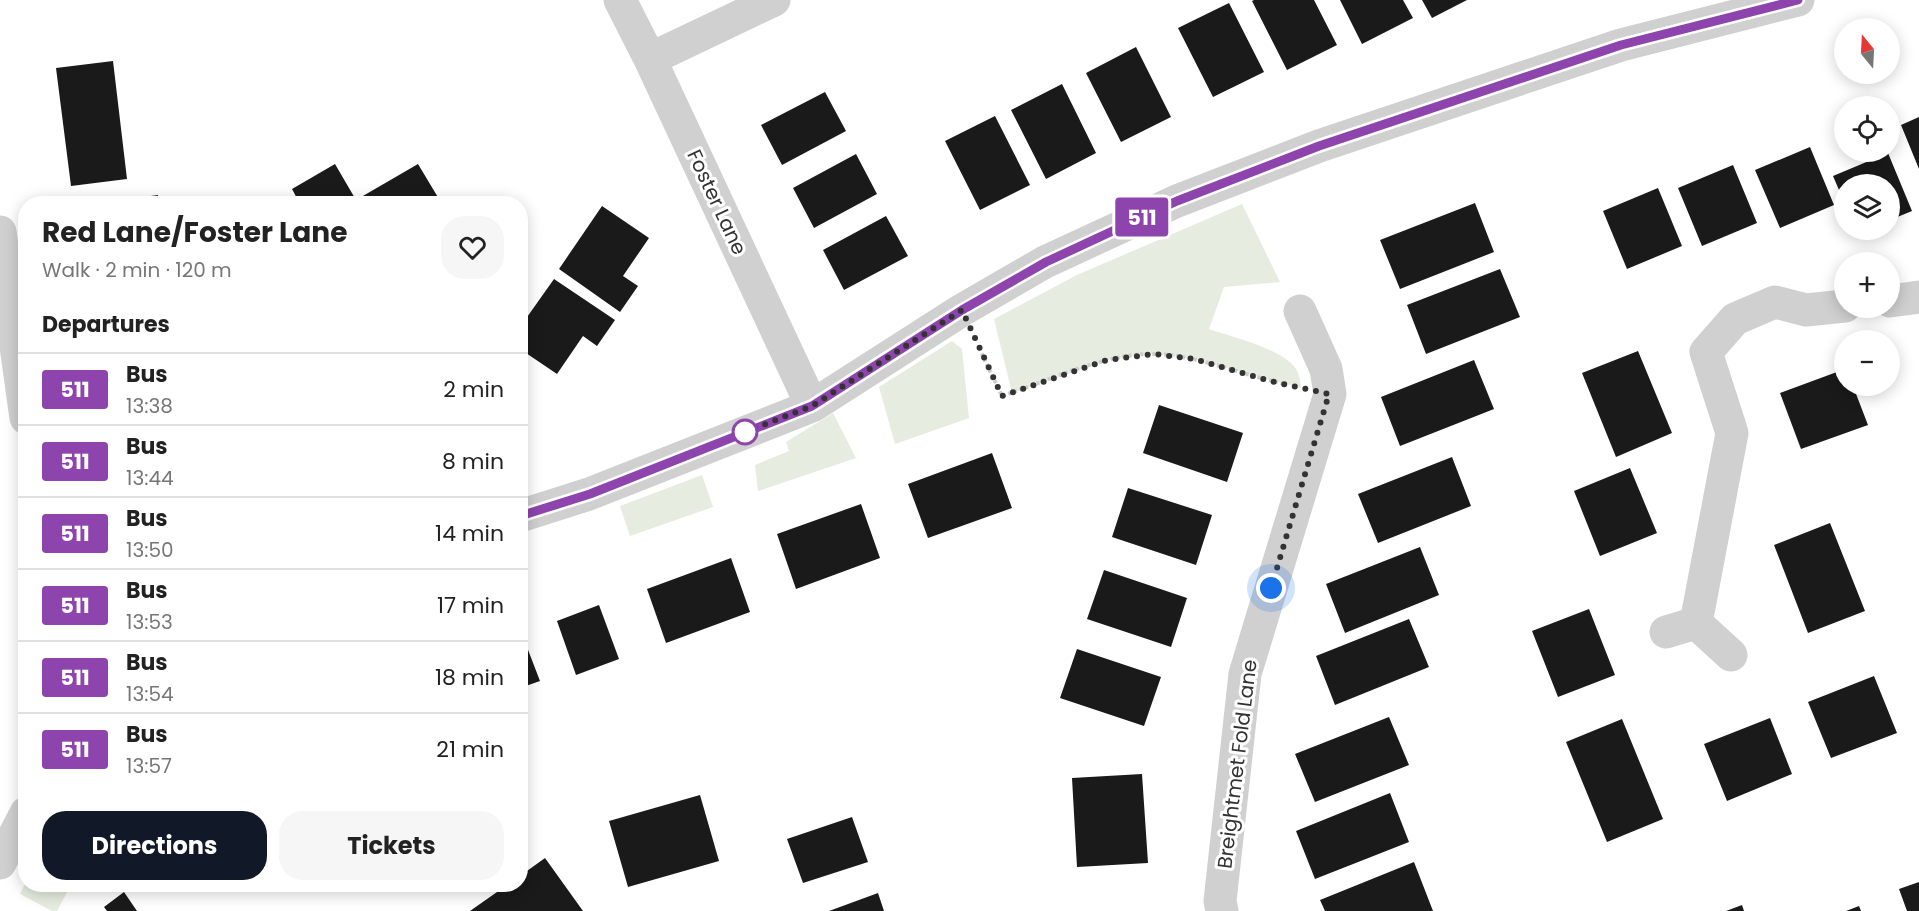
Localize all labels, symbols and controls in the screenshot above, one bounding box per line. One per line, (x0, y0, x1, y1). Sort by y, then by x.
north arrow (1834, 18, 1900, 84)
map controls (1834, 18, 1900, 396)
button: locate (1834, 96, 1900, 162)
street label: Foster Lane (680, 145, 754, 259)
button: layers (1834, 174, 1900, 240)
line badge: 511 (1108, 198, 1176, 236)
text: 511 (1127, 203, 1157, 232)
text: Red Lane/Foster Lane (42, 213, 347, 252)
button: heart (441, 216, 504, 279)
button: + (1834, 252, 1900, 318)
text: Walk · 2 min · 120 m (42, 256, 232, 284)
text: Departures (42, 309, 170, 340)
button: − (1834, 330, 1900, 396)
text: Bus (126, 359, 168, 390)
text: 2 min (443, 374, 504, 405)
text: 511 (60, 375, 90, 404)
text: 13:38 (126, 392, 173, 420)
unlabelled marker (732, 419, 758, 445)
text: Bus (126, 431, 168, 462)
text: 8 min (442, 446, 504, 477)
text: 511 (60, 447, 90, 476)
text: 13:44 (126, 464, 174, 492)
text: Bus (126, 503, 168, 534)
text: 14 min (435, 518, 504, 549)
text: 511 (60, 519, 90, 548)
text: 13:50 (126, 536, 174, 564)
your location (1256, 573, 1286, 603)
text: Bus (126, 575, 168, 606)
text: 17 min (437, 590, 504, 621)
text: 511 (60, 591, 90, 620)
text: 13:53 (126, 608, 173, 636)
text: Bus (126, 647, 168, 678)
street label: Breightmet Fold Lane (1210, 658, 1264, 870)
text: 18 min (435, 662, 504, 693)
text: 511 (60, 663, 90, 692)
text: 13:54 (126, 680, 174, 708)
text: Bus (126, 719, 168, 750)
text: 21 min (436, 734, 504, 765)
text: 511 (60, 735, 90, 764)
text: 13:57 (126, 752, 172, 780)
button: Directions (42, 811, 267, 880)
button: Tickets (279, 811, 504, 880)

